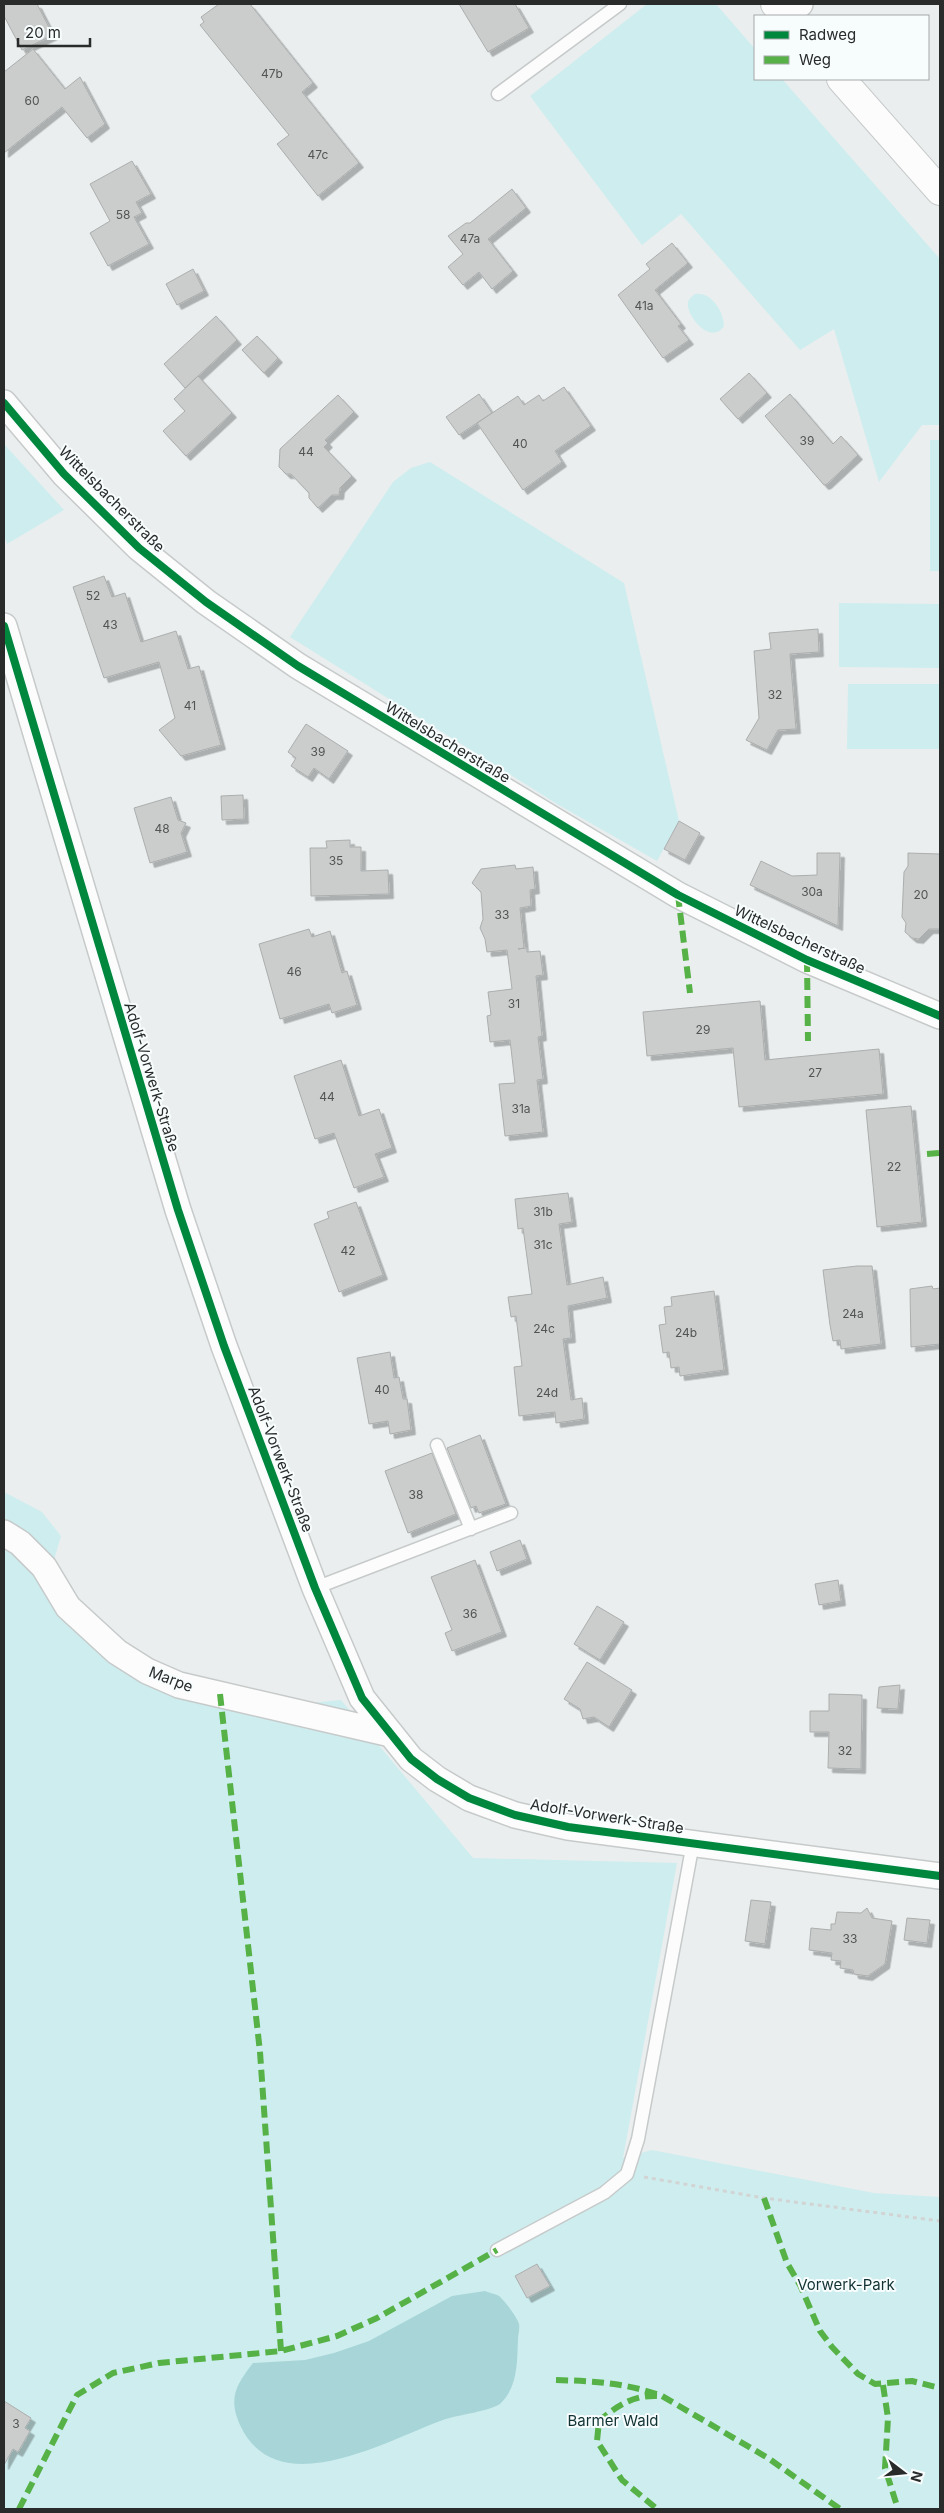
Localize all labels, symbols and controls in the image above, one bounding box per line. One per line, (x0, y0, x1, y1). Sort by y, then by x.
scale bar (18, 15, 90, 47)
legend (754, 15, 929, 80)
text: 20 m (25, 23, 61, 42)
text: Radweg (799, 25, 856, 44)
text: Weg (799, 50, 831, 69)
house number: 47b (261, 66, 283, 81)
house number: 60 (24, 93, 40, 108)
house number: 47c (308, 147, 329, 162)
house number: 58 (116, 207, 130, 222)
house number: 47a (460, 231, 480, 246)
house number: 41a (634, 298, 654, 313)
house number: 39 (800, 433, 814, 448)
house number: 40 (512, 436, 528, 451)
street label: Wittelsbacherstraße (55, 442, 169, 556)
house number: 44 (298, 444, 314, 459)
house number: 52 (86, 588, 100, 603)
house number: 43 (102, 617, 118, 632)
house number: 32 (768, 687, 782, 702)
street label: Wittelsbacherstraße (382, 697, 514, 787)
house number: 41 (184, 698, 196, 713)
house number: 39 (311, 744, 325, 759)
house number: 48 (154, 821, 170, 836)
house number: 35 (329, 853, 343, 868)
house number: 30a (801, 884, 823, 899)
house number: 20 (914, 887, 928, 902)
street label: Wittelsbacherstraße (731, 900, 869, 978)
house number: 33 (495, 907, 509, 922)
house number: 46 (286, 964, 302, 979)
house number: 31 (508, 996, 520, 1011)
street label: Adolf-Vorwerk-Straße (120, 1000, 184, 1154)
house number: 29 (696, 1022, 710, 1037)
house number: 27 (808, 1065, 822, 1080)
house number: 44 (319, 1089, 335, 1104)
house number: 31a (511, 1101, 531, 1116)
house number: 22 (887, 1159, 901, 1174)
house number: 31b (533, 1204, 553, 1219)
house number: 31c (533, 1237, 553, 1252)
house number: 42 (340, 1243, 356, 1258)
house number: 24a (842, 1306, 864, 1321)
house number: 24c (533, 1321, 555, 1336)
house number: 24b (675, 1325, 697, 1340)
house number: 40 (374, 1382, 390, 1397)
street label: Adolf-Vorwerk-Straße (244, 1383, 318, 1535)
house number: 24d (536, 1385, 558, 1400)
house number: 38 (409, 1487, 423, 1502)
house number: 36 (463, 1606, 477, 1621)
street label: Marpe (146, 1662, 196, 1696)
house number: 32 (838, 1743, 852, 1758)
street label: Adolf-Vorwerk-Straße (529, 1794, 685, 1838)
house number: 33 (843, 1931, 857, 1946)
park label: Vorwerk-Park (797, 2275, 896, 2294)
park label: Barmer Wald (567, 2411, 659, 2430)
house number: 3 (12, 2416, 20, 2431)
north arrow (879, 2448, 929, 2498)
text: N (907, 2469, 927, 2484)

